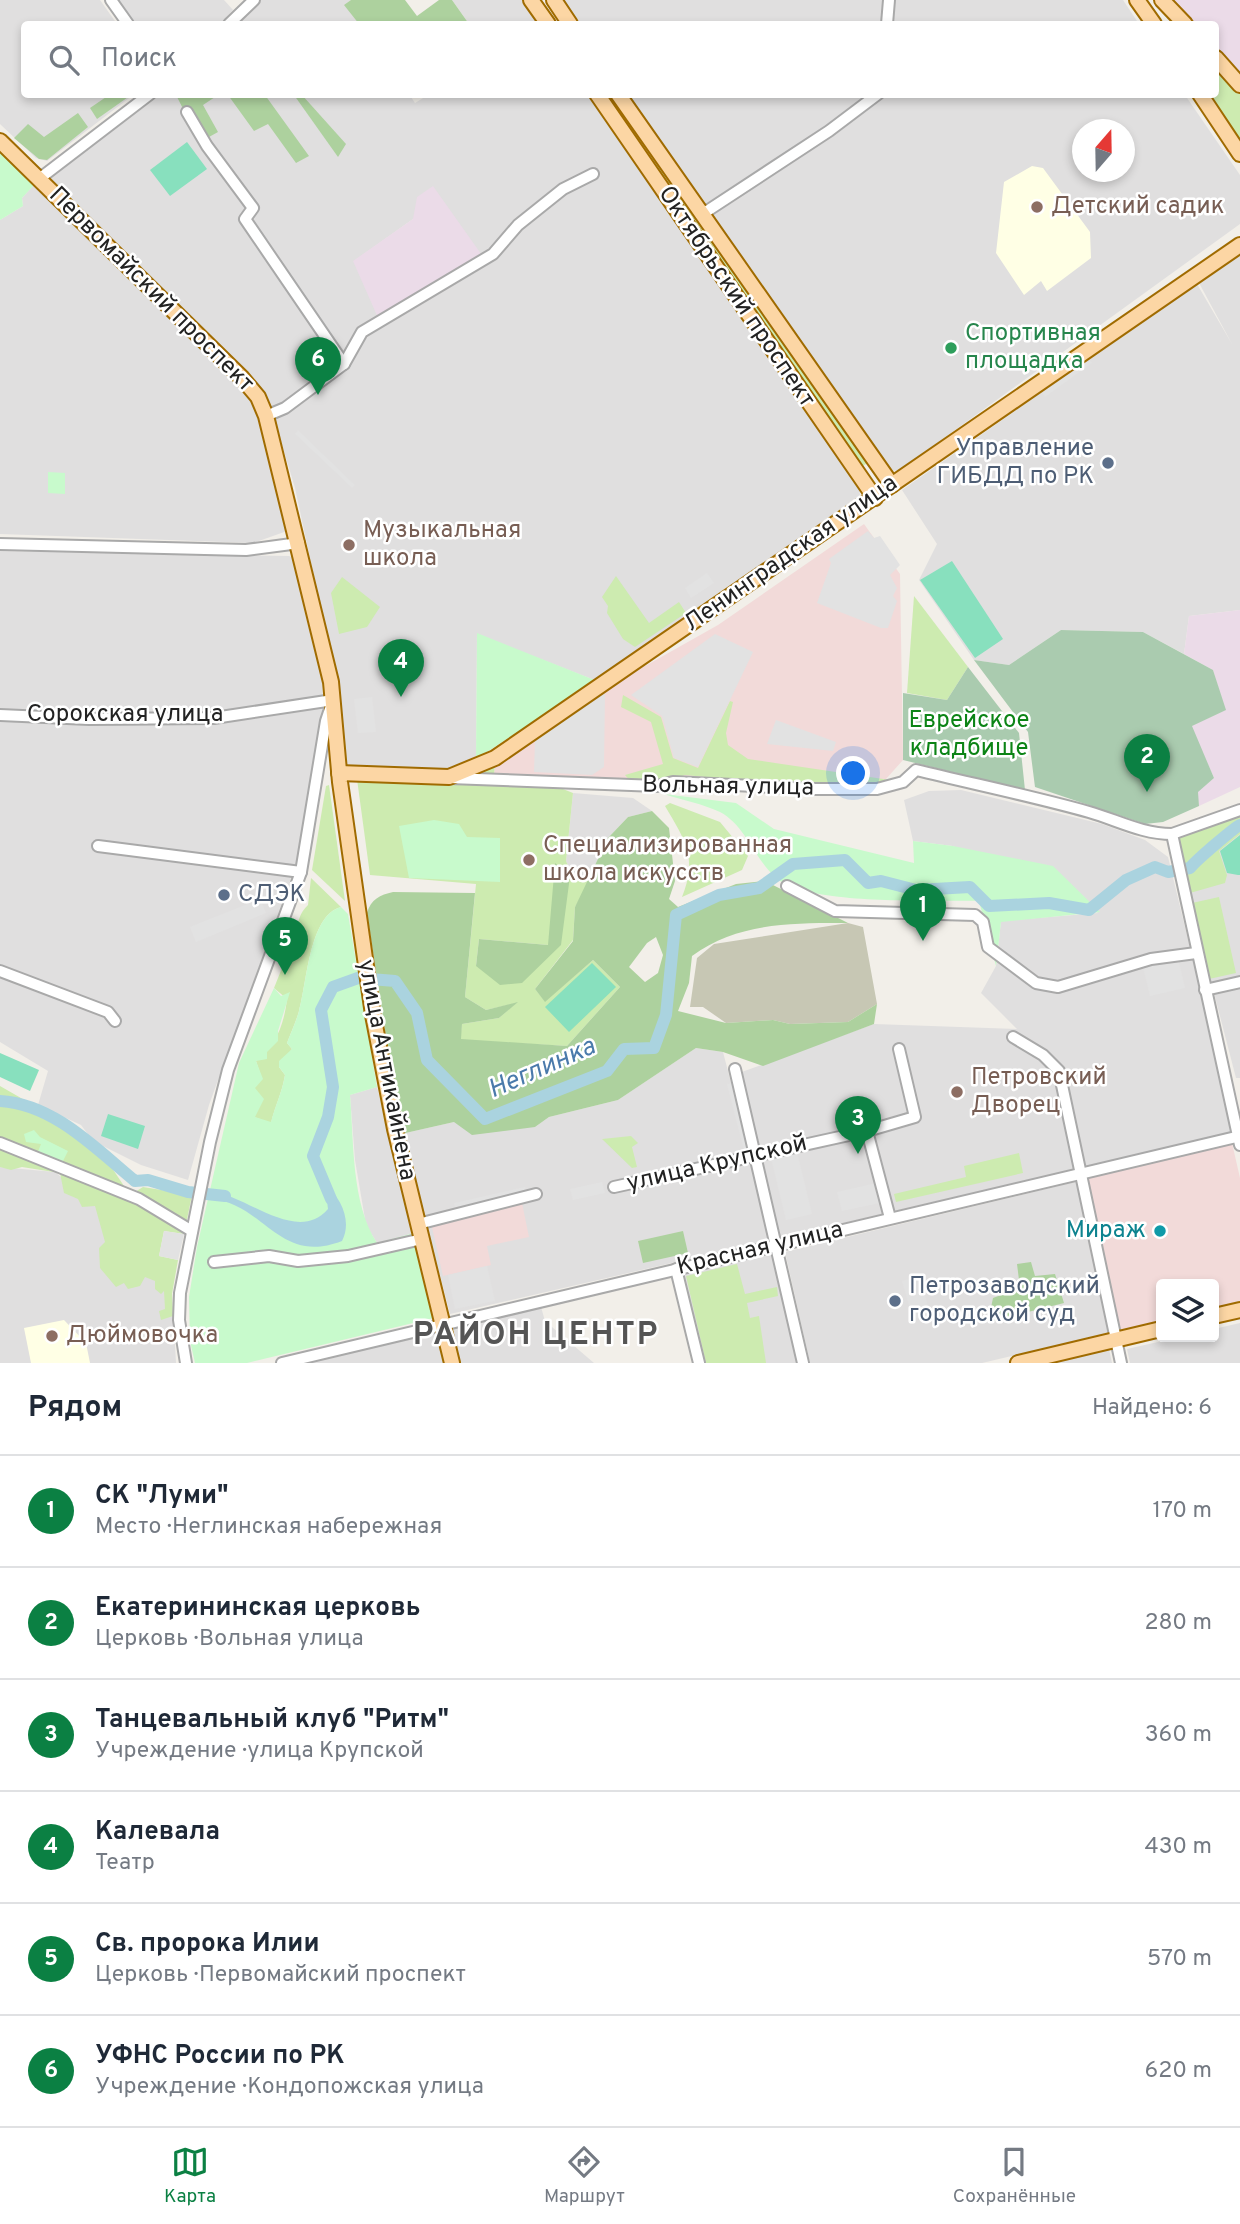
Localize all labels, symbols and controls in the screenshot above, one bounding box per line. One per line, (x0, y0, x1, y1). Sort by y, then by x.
search box (21, 21, 1219, 98)
icon: search (45, 41, 83, 79)
text: Поиск (101, 43, 177, 76)
north arrow (1072, 119, 1135, 182)
street label: Первомайский проспект (42, 181, 260, 399)
street label: Октябрьский проспект (651, 181, 821, 414)
place label: Детский садик (1051, 192, 1224, 222)
marker: Детский садик (1029, 199, 1045, 215)
place label: Спортивная площадка (965, 319, 1101, 377)
pin: 6 (295, 337, 341, 395)
marker: Спортивная площадка (943, 340, 959, 356)
place label: Управление ГИБДД по РК (937, 434, 1094, 492)
marker: Управление ГИБДД по РК (1100, 455, 1116, 471)
street label: Ленинградская улица (678, 469, 904, 639)
place label: Музыкальная школа (363, 516, 521, 574)
marker: Музыкальная школа (341, 537, 357, 553)
pin: 4 (378, 639, 424, 697)
street label: Сорокская улица (27, 700, 223, 730)
park label: Еврейское кладбище (909, 706, 1029, 764)
pin: 2 (1124, 734, 1170, 792)
your location (836, 756, 870, 790)
street label: Вольная улица (642, 771, 814, 803)
place label: Специализированная школа искусств (543, 831, 792, 889)
marker: Специализированная школа искусств (521, 852, 537, 868)
place label: СДЭК (238, 880, 305, 910)
pin: 1 (900, 883, 946, 941)
marker: СДЭК (216, 887, 232, 903)
pin: 5 (262, 917, 308, 975)
street label: улица Антикайнена (350, 957, 422, 1183)
water label: Неглинка (483, 1031, 601, 1107)
place label: Петровский Дворец (971, 1063, 1107, 1121)
marker: Петровский Дворец (949, 1084, 965, 1100)
pin: 3 (835, 1096, 881, 1154)
street label: улица Крупской (624, 1129, 810, 1199)
street label: Красная улица (674, 1215, 846, 1283)
place label: Мираж (1066, 1216, 1146, 1246)
marker: Мираж (1152, 1223, 1168, 1239)
place label: Петрозаводский городской суд (909, 1272, 1100, 1330)
map controls (1156, 1279, 1219, 1342)
button: layers (1156, 1279, 1219, 1342)
marker: Петрозаводский городской суд (887, 1293, 903, 1309)
district label: РАЙОН ЦЕНТР (413, 1313, 659, 1356)
place label: Дюймовочка (66, 1321, 218, 1351)
marker: Дюймовочка (44, 1328, 60, 1344)
text: Рядом (28, 1390, 122, 1427)
text: Найдено: 6 (1092, 1394, 1212, 1423)
text: СК "Луми" (95, 1480, 229, 1513)
text: 1 (46, 1497, 56, 1526)
text: 170 m (1153, 1497, 1212, 1526)
text: Место · Неглинская набережная (95, 1513, 442, 1542)
text: Екатерининская церковь (95, 1592, 420, 1625)
text: 2 (44, 1609, 58, 1638)
text: 280 m (1144, 1609, 1212, 1638)
text: Церковь · Вольная улица (95, 1625, 364, 1654)
text: Танцевальный клуб "Ритм" (95, 1704, 449, 1737)
text: 3 (44, 1721, 58, 1750)
text: 360 m (1145, 1721, 1212, 1750)
text: Учреждение · улица Крупской (95, 1737, 424, 1766)
text: Калевала (95, 1816, 220, 1849)
text: 4 (44, 1833, 58, 1862)
text: 430 m (1144, 1833, 1212, 1862)
text: Театр (95, 1849, 155, 1878)
text: Св. пророка Илии (95, 1928, 319, 1961)
text: 5 (44, 1945, 58, 1974)
text: 570 m (1147, 1945, 1212, 1974)
text: Церковь · Первомайский проспект (95, 1961, 466, 1990)
text: УФНС России по РК (95, 2040, 345, 2073)
text: 6 (44, 2057, 58, 2086)
text: 620 m (1145, 2057, 1212, 2086)
text: Учреждение · Кондопожская улица (95, 2073, 484, 2102)
tab: Карта (164, 2143, 216, 2209)
tab: Маршрут (544, 2143, 625, 2209)
tab: Сохранённые (953, 2143, 1076, 2209)

